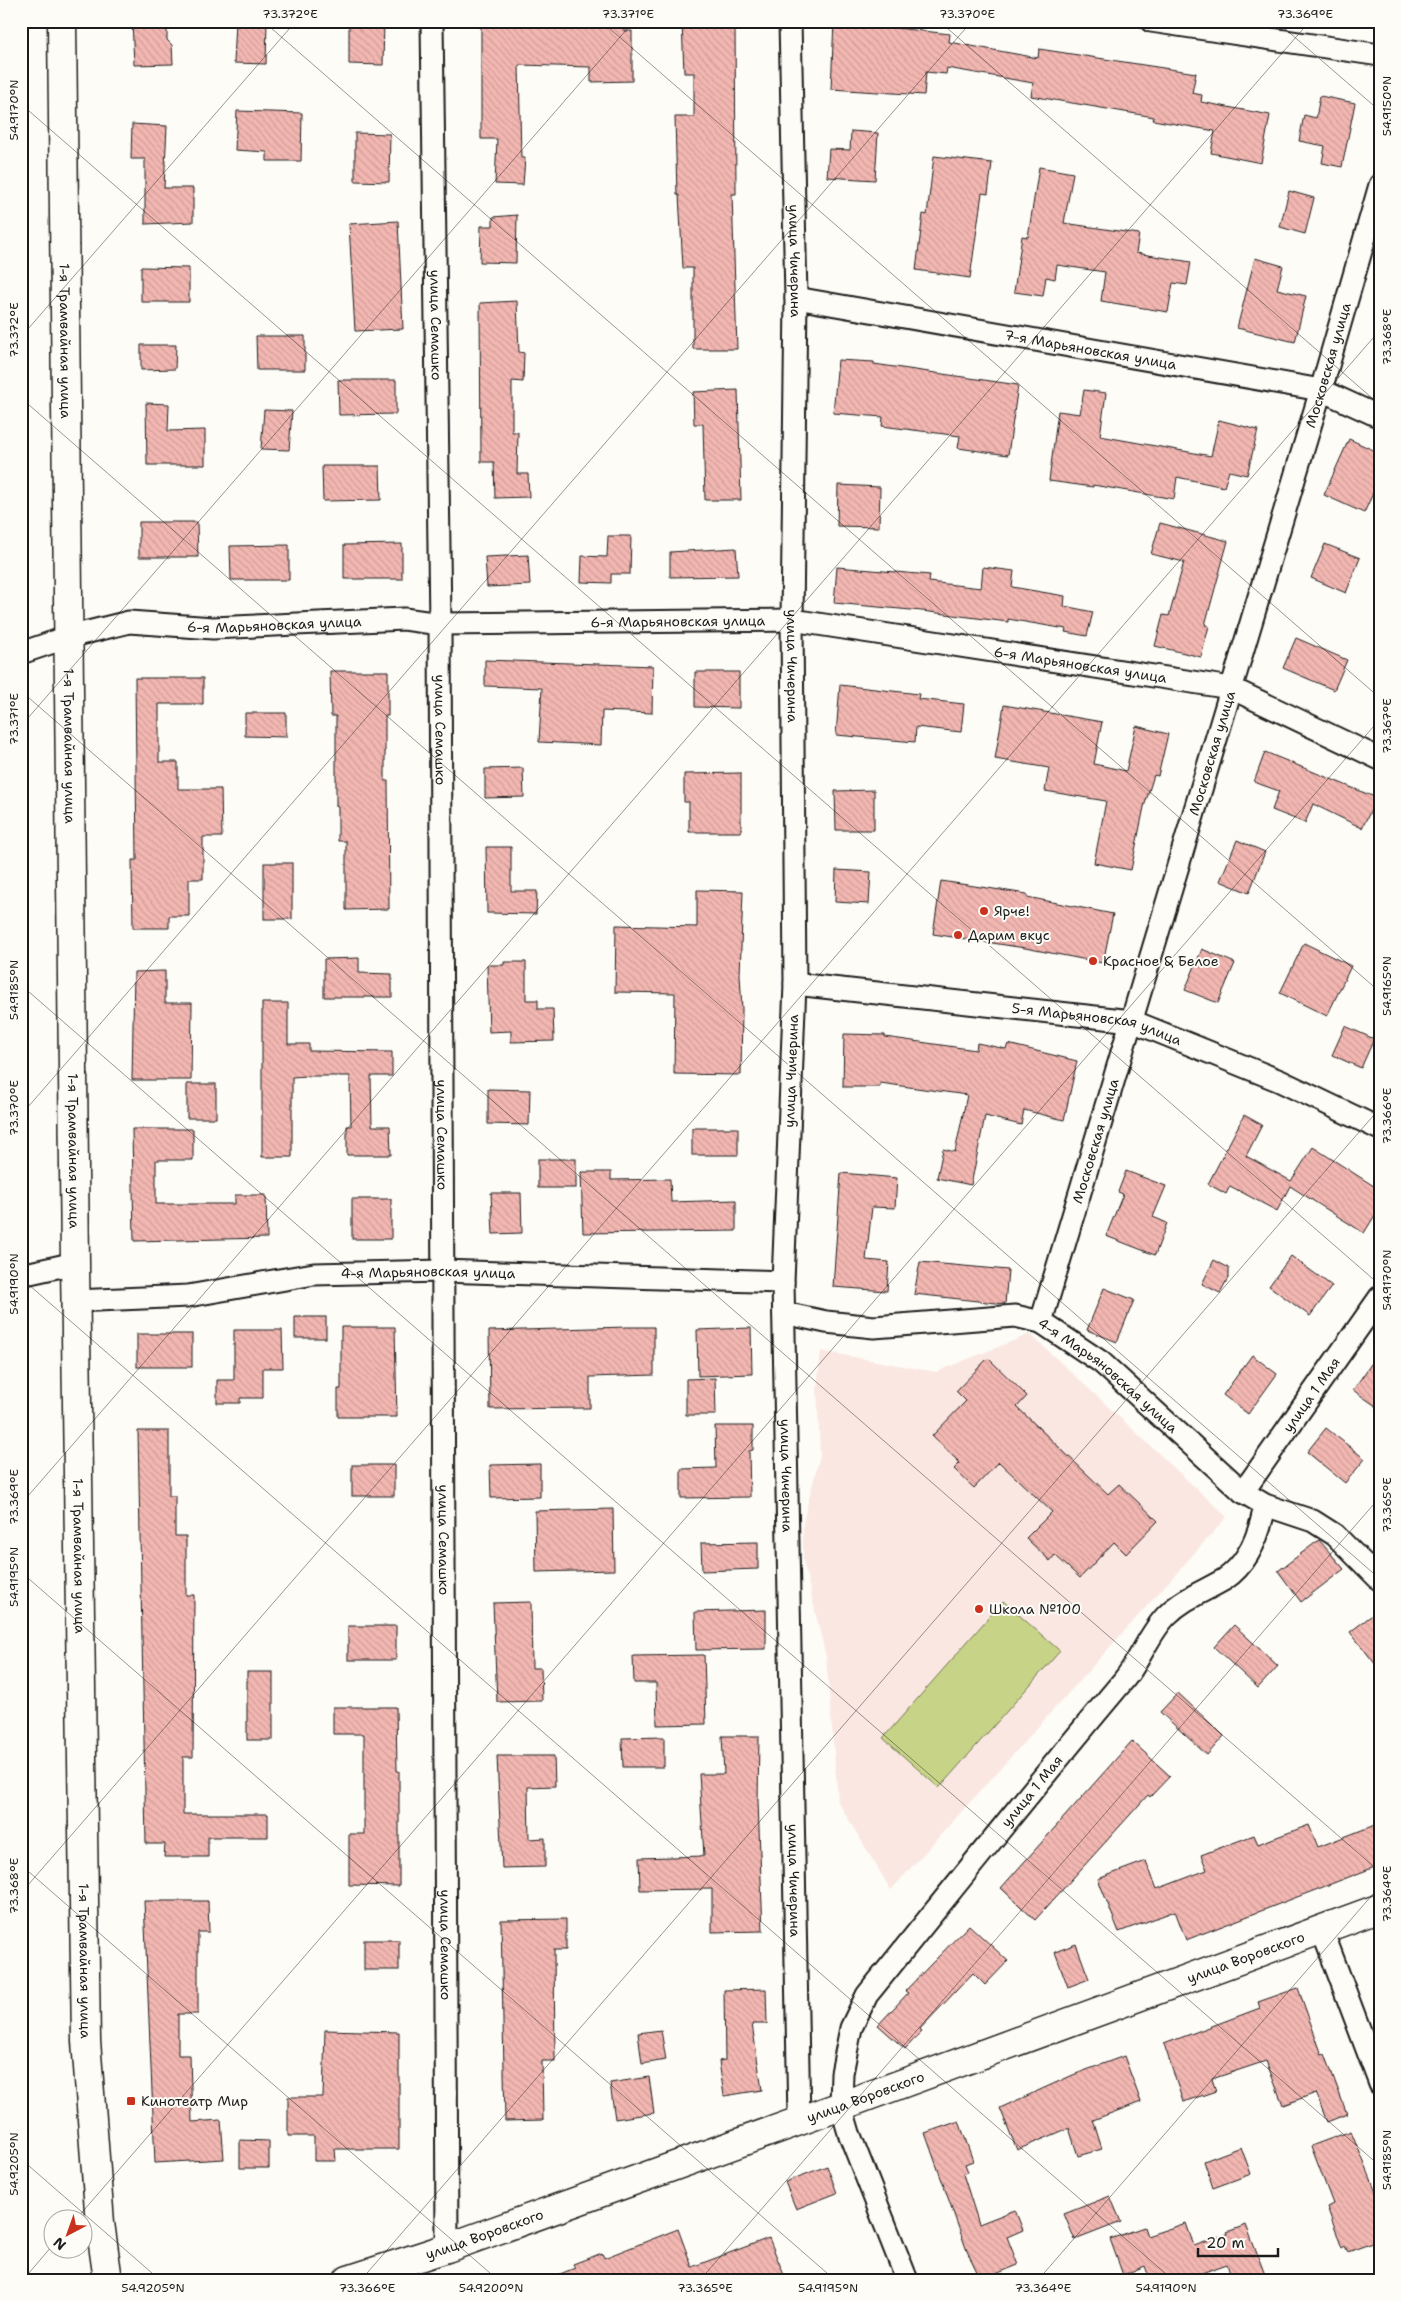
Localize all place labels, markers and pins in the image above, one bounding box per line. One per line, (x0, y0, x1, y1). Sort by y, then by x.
place label: Ярче! (994, 902, 1030, 920)
marker: Ярче! (978, 905, 990, 917)
place label: Дарим вкус (968, 926, 1050, 944)
marker: Дарим вкус (952, 929, 964, 941)
place label: Красное & Белое (1103, 952, 1219, 970)
marker: Красное & Белое (1087, 955, 1099, 967)
place label: Школа №100 (989, 1600, 1081, 1618)
marker: Школа №100 (973, 1603, 985, 1615)
place label: Кинотеатр Мир (141, 2092, 248, 2110)
marker: Кинотеатр Мир (125, 2095, 137, 2107)

